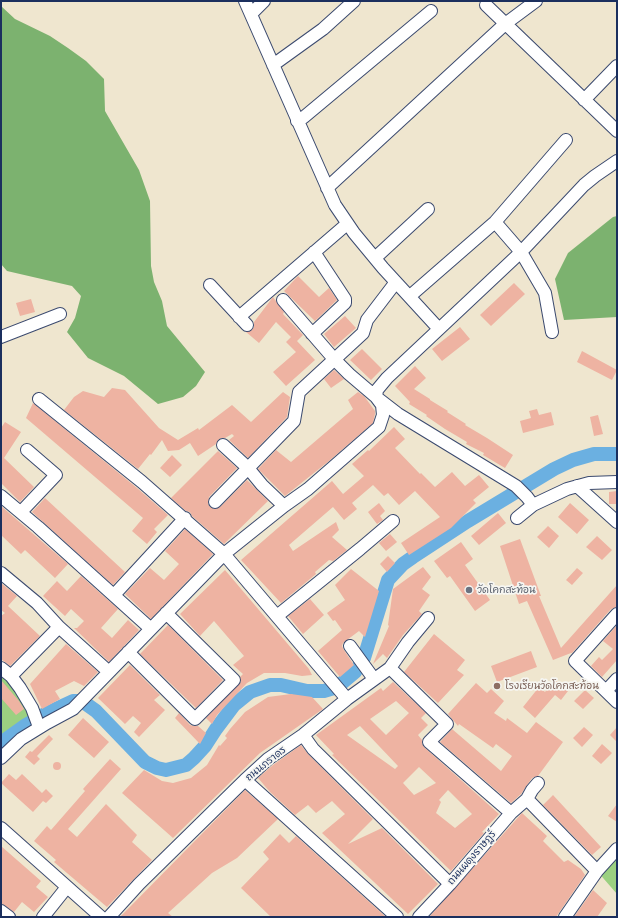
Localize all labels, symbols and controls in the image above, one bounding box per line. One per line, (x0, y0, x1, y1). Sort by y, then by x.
place label: วัดโคกสะท้อน (477, 584, 536, 596)
marker: วัดโคกสะท้อน (464, 585, 474, 595)
place label: โรงเรียนวัดโคกสะท้อน (505, 680, 599, 692)
marker: โรงเรียนวัดโคกสะท้อน (492, 681, 502, 691)
street label: ถนนภราดร (243, 744, 289, 784)
street label: ถนนผดุงราษฎร์ (445, 829, 499, 887)

